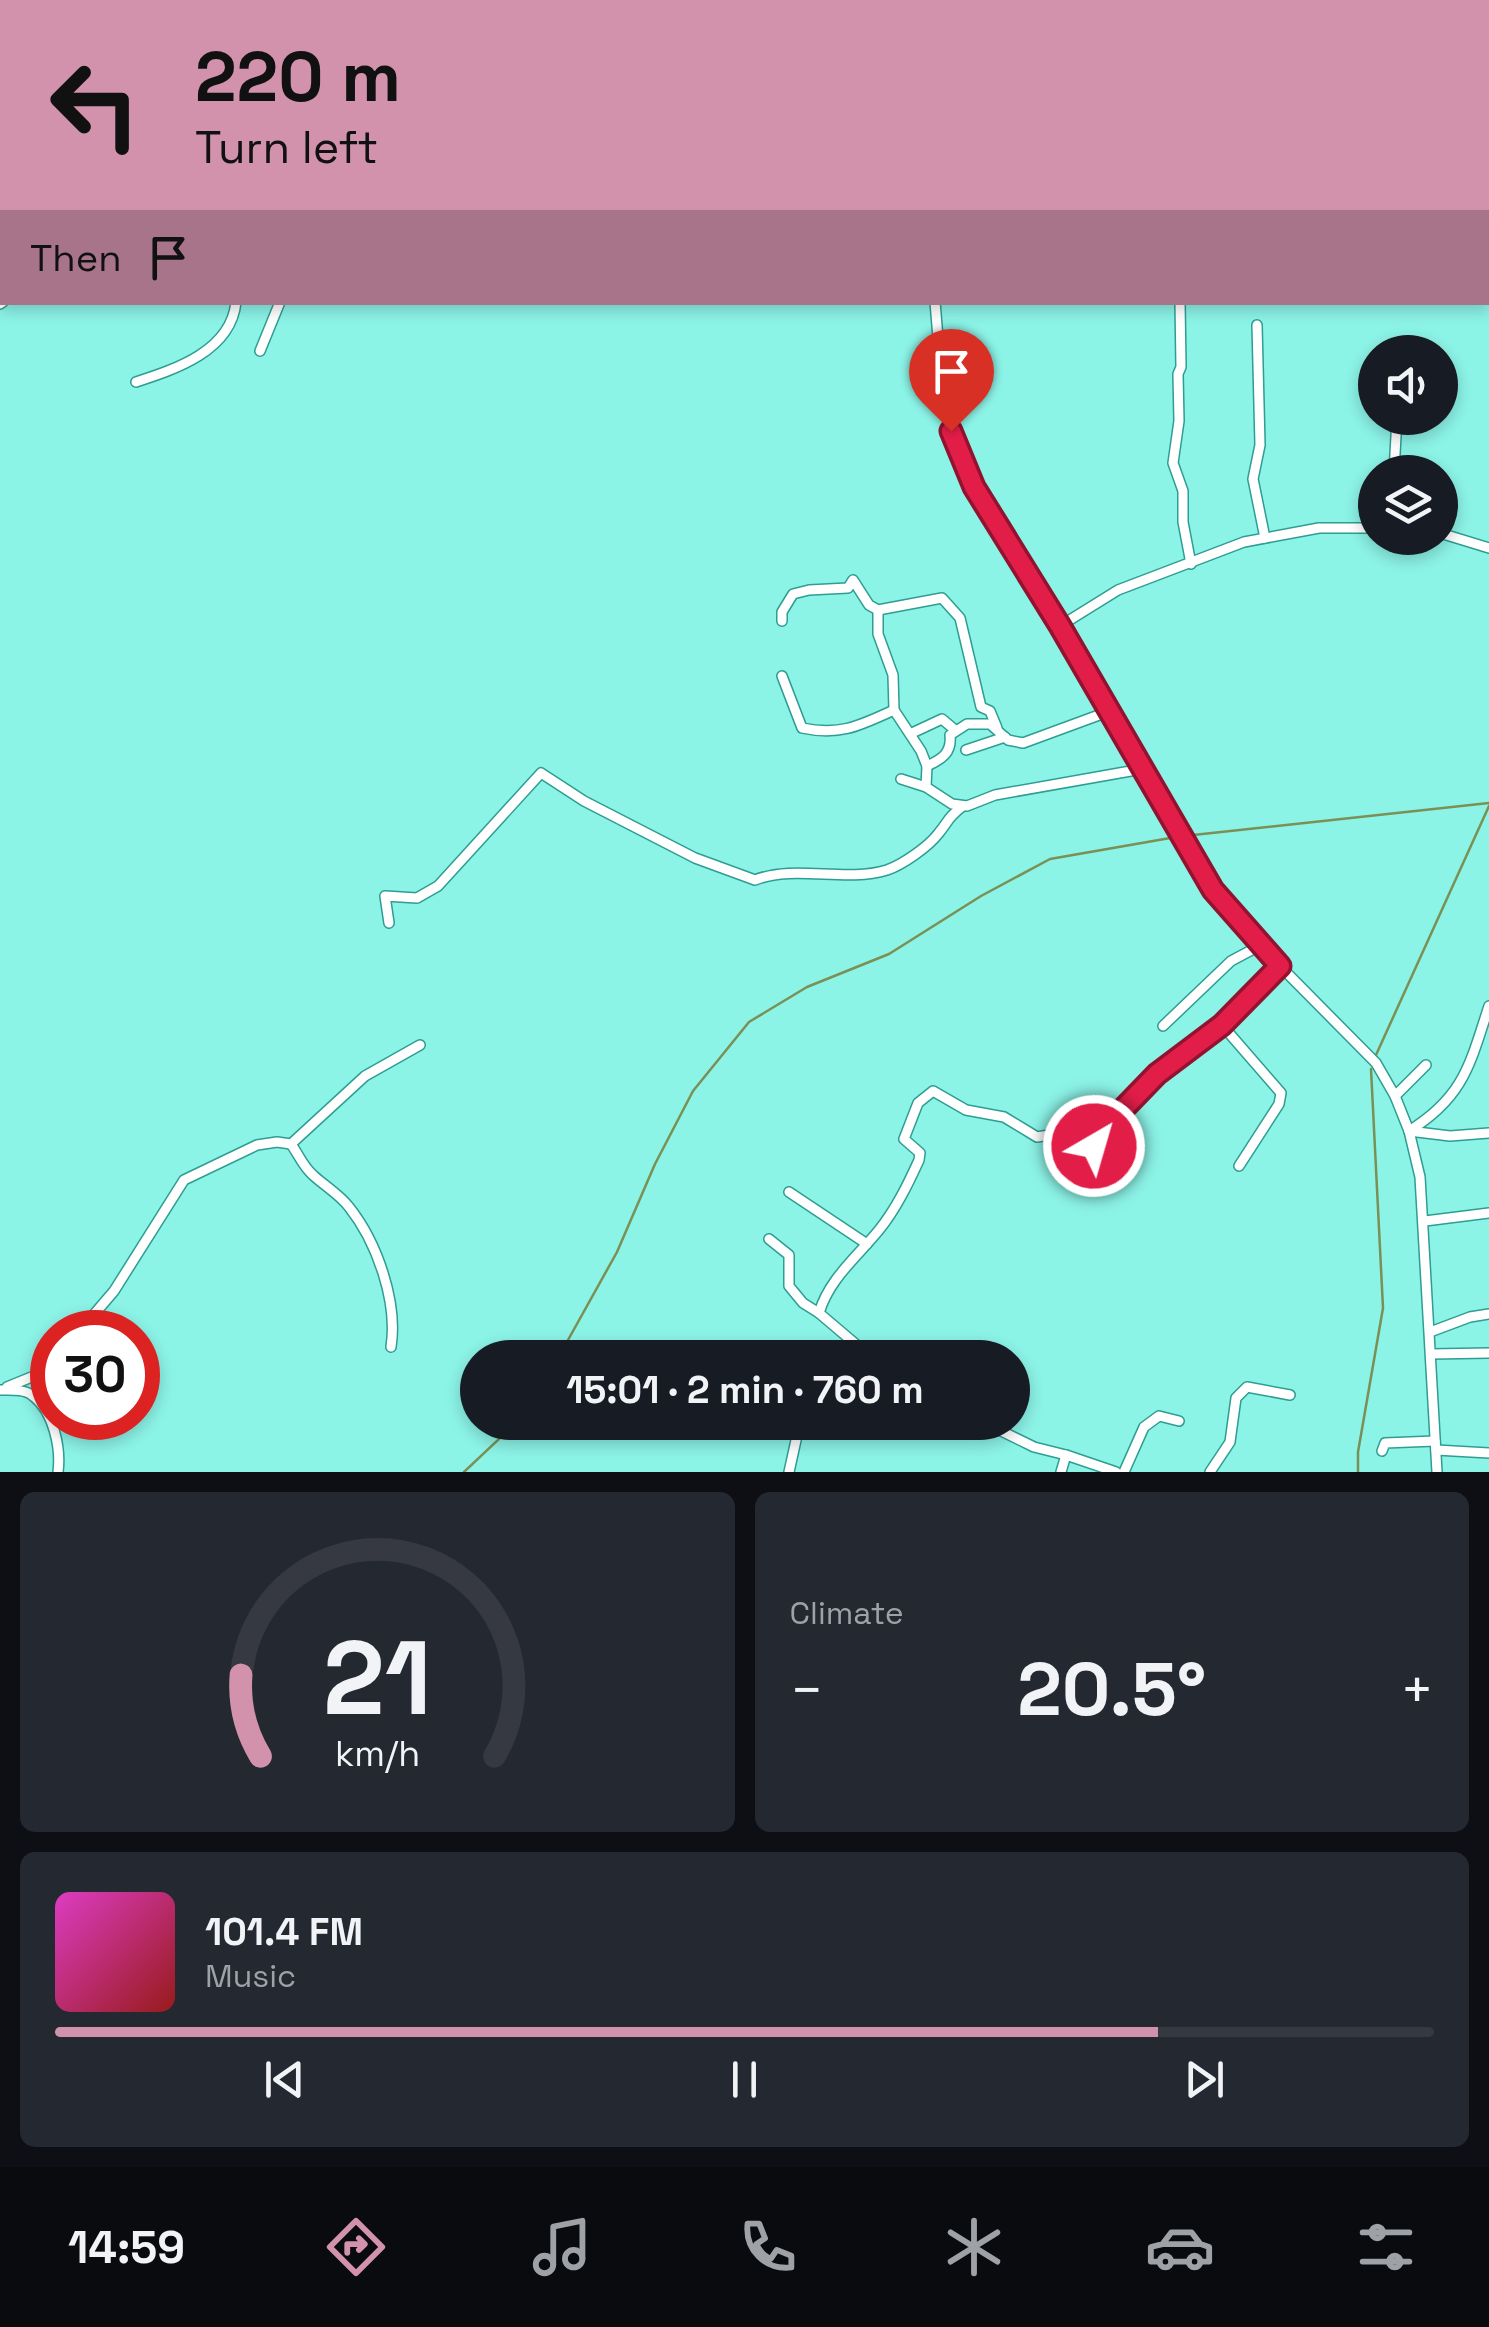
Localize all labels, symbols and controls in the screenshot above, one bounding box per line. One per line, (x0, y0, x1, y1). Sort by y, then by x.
text: 220 m (195, 32, 401, 121)
icon: left (30, 40, 160, 170)
text: Turn left (195, 119, 378, 176)
icon: arrive (141, 230, 196, 285)
text: Then (30, 234, 121, 282)
pin (909, 329, 994, 432)
map controls (1358, 335, 1458, 555)
button: sound (1358, 335, 1458, 435)
icon: arrive (924, 344, 979, 399)
button: layers (1358, 455, 1458, 555)
position arrow (1042, 1094, 1146, 1198)
speed limit sign: 30 (30, 1310, 160, 1440)
text: 15:01 · 2 min · 760 m (566, 1366, 924, 1414)
text: Climate (790, 1593, 904, 1633)
text: 21 (323, 1612, 432, 1744)
text: 20.5° (1017, 1641, 1206, 1737)
text: − (790, 1655, 824, 1725)
text: + (1400, 1655, 1434, 1725)
text: km/h (335, 1731, 420, 1776)
text: 101.4 FM (205, 1908, 363, 1956)
text: Music (205, 1956, 296, 1996)
icon: previous (257, 2052, 312, 2107)
icon: pause (717, 2052, 772, 2107)
icon: next (1177, 2052, 1232, 2107)
icon: directions (321, 2212, 391, 2282)
icon: music (527, 2212, 597, 2282)
icon: phone (733, 2212, 803, 2282)
icon: climate (939, 2212, 1009, 2282)
icon: car (1145, 2212, 1215, 2282)
icon: filters (1351, 2212, 1421, 2282)
text: 14:59 (68, 2219, 185, 2276)

